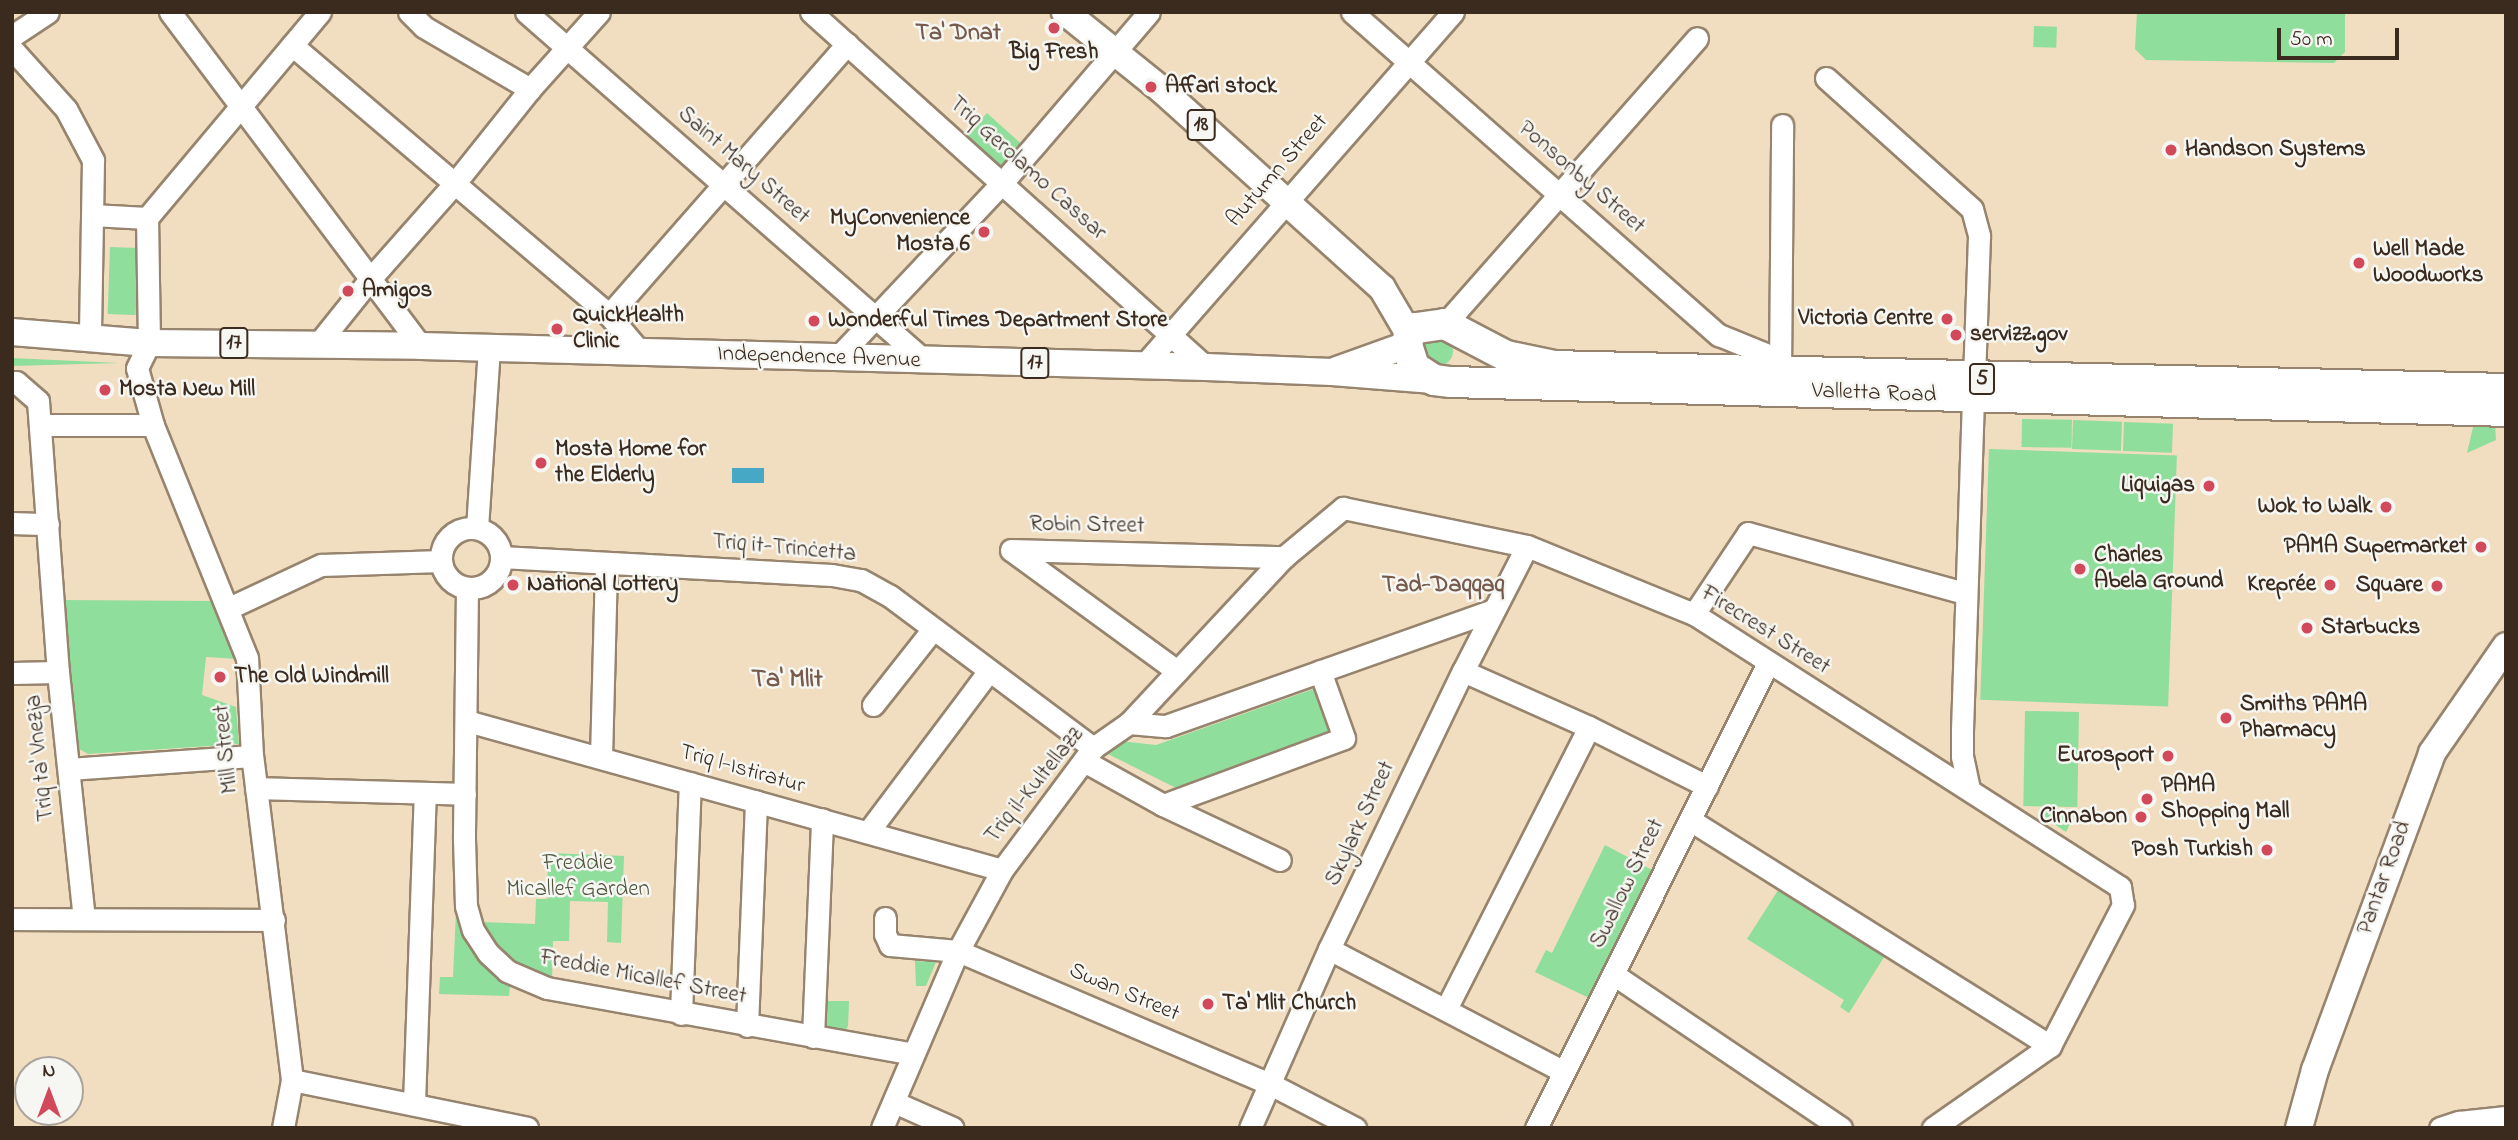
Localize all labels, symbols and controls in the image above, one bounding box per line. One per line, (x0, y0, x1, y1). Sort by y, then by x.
scale bar (2280, 14, 2402, 58)
district label: Ta' Dnat (915, 20, 1001, 48)
marker: Big Fresh (1046, 20, 1062, 36)
text: 50 m (2290, 25, 2333, 55)
place label: Big Fresh (1010, 39, 1098, 67)
place label: Affari stock (1165, 73, 1277, 101)
marker: Affari stock (1143, 79, 1159, 95)
street label: Triq Gerolamo Cassar (942, 91, 1112, 247)
street label: Saint Mary Street (671, 101, 815, 231)
road number: 18 (1185, 108, 1217, 142)
street label: Autumn Street (1221, 109, 1335, 233)
street label: Ponsonby Street (1512, 115, 1650, 241)
place label: HandsOn Systems (2185, 136, 2366, 164)
marker: HandsOn Systems (2163, 142, 2179, 158)
place label: MyConvenience Mosta 6 (830, 205, 970, 259)
marker: MyConvenience Mosta 6 (976, 224, 992, 240)
place label: Well Made Woodworks (2373, 236, 2483, 290)
marker: Well Made Woodworks (2351, 255, 2367, 271)
place label: Amigos (362, 277, 432, 305)
marker: Amigos (340, 283, 356, 299)
place label: QuickHealth Clinic (573, 302, 684, 356)
place label: Victoria Centre (1798, 305, 1933, 333)
place label: Wonderful Times Department Store (828, 307, 1168, 335)
marker: Victoria Centre (1939, 311, 1955, 327)
marker: Wonderful Times Department Store (806, 313, 822, 329)
marker: QuickHealth Clinic (547, 319, 567, 339)
place label: servizz.gov (1970, 321, 2067, 349)
road number: 17 (218, 326, 250, 360)
marker: servizz.gov (1948, 327, 1964, 343)
street label: Independence Avenue (717, 341, 921, 375)
road number: 17 (1019, 346, 1051, 380)
road number: 5 (1968, 362, 1996, 396)
place label: Mosta New Mill (119, 376, 255, 404)
street label: Valletta Road (1811, 378, 1937, 410)
marker: Mosta New Mill (97, 382, 113, 398)
place label: Mosta Home for the Elderly (555, 436, 706, 490)
marker: Mosta Home for the Elderly (533, 455, 549, 471)
place label: Liquigas (2121, 472, 2195, 500)
marker: Liquigas (2201, 478, 2217, 494)
place label: Wok to Walk (2257, 493, 2372, 521)
marker: Wok to Walk (2378, 499, 2394, 515)
street label: Robin Street (1029, 511, 1145, 541)
street label: Triq it-Trinċetta (711, 529, 857, 569)
place label: PAMA Supermarket (2284, 533, 2467, 561)
marker: PAMA Supermarket (2473, 539, 2489, 555)
place label: Charles Abela Ground (2094, 542, 2224, 596)
marker: Charles Abela Ground (2072, 561, 2088, 577)
place label: National Lottery (527, 571, 678, 599)
place label: Kreprée (2247, 571, 2316, 599)
district label: Tad-Daqqaq (1382, 572, 1504, 600)
place label: Square (2356, 572, 2423, 600)
marker: National Lottery (505, 577, 521, 593)
marker: Kreprée (2322, 577, 2338, 593)
marker: Square (2429, 578, 2445, 594)
street label: Firecrest Street (1695, 580, 1835, 682)
place label: Starbucks (2321, 614, 2420, 642)
marker: Starbucks (2299, 620, 2315, 636)
place label: The Old Windmill (234, 663, 389, 691)
district label: Ta' Mlit (751, 665, 823, 697)
marker: The Old Windmill (212, 669, 228, 685)
place label: Smiths PAMA Pharmacy (2240, 691, 2367, 745)
street label: Triq ta' Vnezja (21, 693, 61, 823)
street label: Mill Street (209, 703, 245, 795)
marker: Smiths PAMA Pharmacy (2218, 710, 2234, 726)
street label: Triq il-Kultellazz (980, 722, 1090, 850)
street label: Triq l-Istiratur (676, 739, 808, 801)
place label: Eurosport (2057, 742, 2154, 770)
marker: Eurosport (2160, 748, 2176, 764)
street label: Skylark Street (1320, 757, 1402, 891)
place label: PAMA Shopping Mall (2161, 772, 2289, 826)
marker: PAMA Shopping Mall (2139, 791, 2155, 807)
place label: Cinnabon (2040, 803, 2127, 831)
marker: Cinnabon (2133, 809, 2149, 825)
street label: Swallow Street (1585, 815, 1671, 953)
street label: Pantar Road (2352, 817, 2418, 939)
place label: Posh Turkish (2132, 836, 2253, 864)
marker: Posh Turkish (2259, 842, 2275, 858)
park label: Freddie Micallef Garden (506, 850, 650, 904)
street label: Freddie Micallef Street (537, 944, 749, 1012)
street label: Swan Street (1065, 957, 1183, 1029)
place label: Ta' Mlit Church (1222, 990, 1356, 1018)
marker: Ta' Mlit Church (1200, 996, 1216, 1012)
north arrow (14, 1056, 84, 1126)
text: N (43, 1058, 55, 1085)

